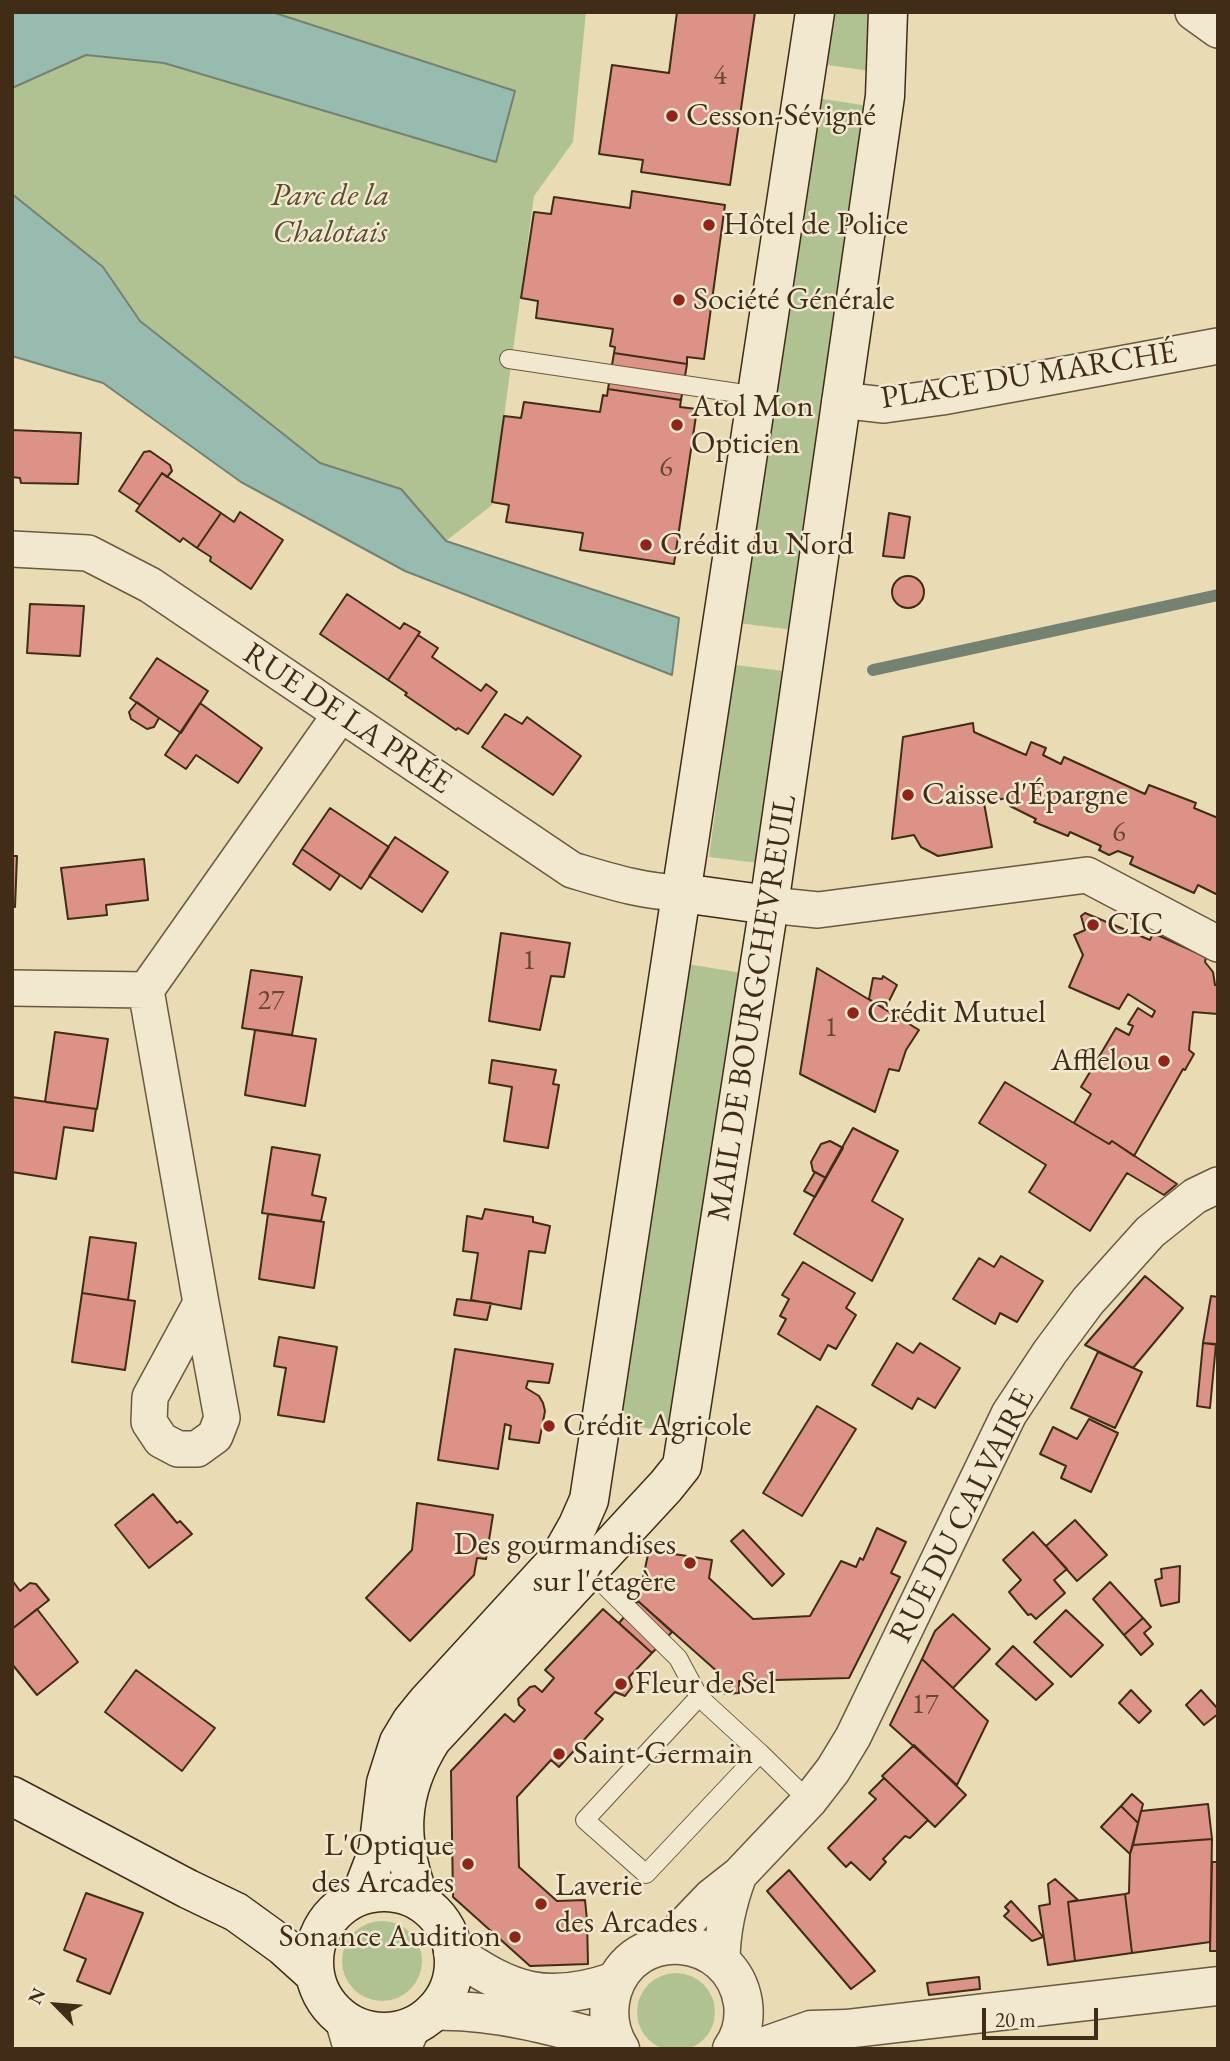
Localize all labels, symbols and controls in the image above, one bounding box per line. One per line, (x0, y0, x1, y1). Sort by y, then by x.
house number: 4 (713, 59, 727, 93)
place label: Cesson-Sévigné (686, 97, 876, 135)
marker: Cesson-Sévigné (664, 108, 680, 124)
park label: Parc de la Chalotais (271, 177, 389, 252)
place label: Hôtel de Police (723, 206, 908, 244)
marker: Hôtel de Police (701, 217, 717, 233)
place label: Société Générale (693, 281, 895, 319)
marker: Société Générale (671, 292, 687, 308)
street label: PLACE DU MARCHÉ (878, 334, 1180, 418)
place label: Atol Mon Opticien (691, 388, 814, 463)
marker: Atol Mon Opticien (669, 417, 685, 433)
house number: 6 (659, 451, 673, 485)
place label: Crédit du Nord (660, 526, 854, 564)
marker: Crédit du Nord (638, 537, 654, 553)
street label: RUE DE LA PRÉE (235, 635, 459, 803)
place label: Caisse d'Épargne (922, 776, 1128, 814)
marker: Caisse d'Épargne (900, 787, 916, 803)
street label: MAIL DE BOURGCHEVREUIL (700, 792, 806, 1224)
house number: 6 (1112, 816, 1126, 850)
place label: CIC (1107, 906, 1163, 944)
marker: CIC (1085, 917, 1101, 933)
house number: 1 (522, 944, 536, 978)
house number: 27 (258, 984, 284, 1018)
place label: Crédit Mutuel (867, 994, 1046, 1032)
marker: Crédit Mutuel (845, 1005, 861, 1021)
house number: 1 (824, 1011, 838, 1045)
place label: Afflelou (1051, 1042, 1150, 1080)
marker: Afflelou (1156, 1053, 1172, 1069)
street label: RUE DU CALVAIRE (882, 1383, 1044, 1649)
place label: Crédit Agricole (563, 1407, 752, 1445)
marker: Crédit Agricole (541, 1418, 557, 1434)
place label: Des gourmandises sur l'étagère (454, 1526, 676, 1601)
marker: Des gourmandises sur l'étagère (682, 1555, 698, 1571)
place label: Fleur de Sel (635, 1665, 776, 1703)
marker: Fleur de Sel (613, 1676, 629, 1692)
house number: 17 (912, 1688, 938, 1722)
place label: Saint-Germain (573, 1735, 753, 1773)
marker: Saint-Germain (551, 1746, 567, 1762)
place label: L'Optique des Arcades (311, 1827, 454, 1902)
marker: L'Optique des Arcades (460, 1856, 476, 1872)
place label: Laverie des Arcades (555, 1867, 698, 1942)
marker: Laverie des Arcades (533, 1896, 549, 1912)
place label: Sonance Audition (279, 1918, 501, 1956)
marker: Sonance Audition (507, 1929, 523, 1945)
north arrow (21, 1970, 91, 2040)
text: N (22, 1984, 51, 2008)
scale bar (985, 1994, 1100, 2038)
text: 20 m (995, 2006, 1036, 2033)

